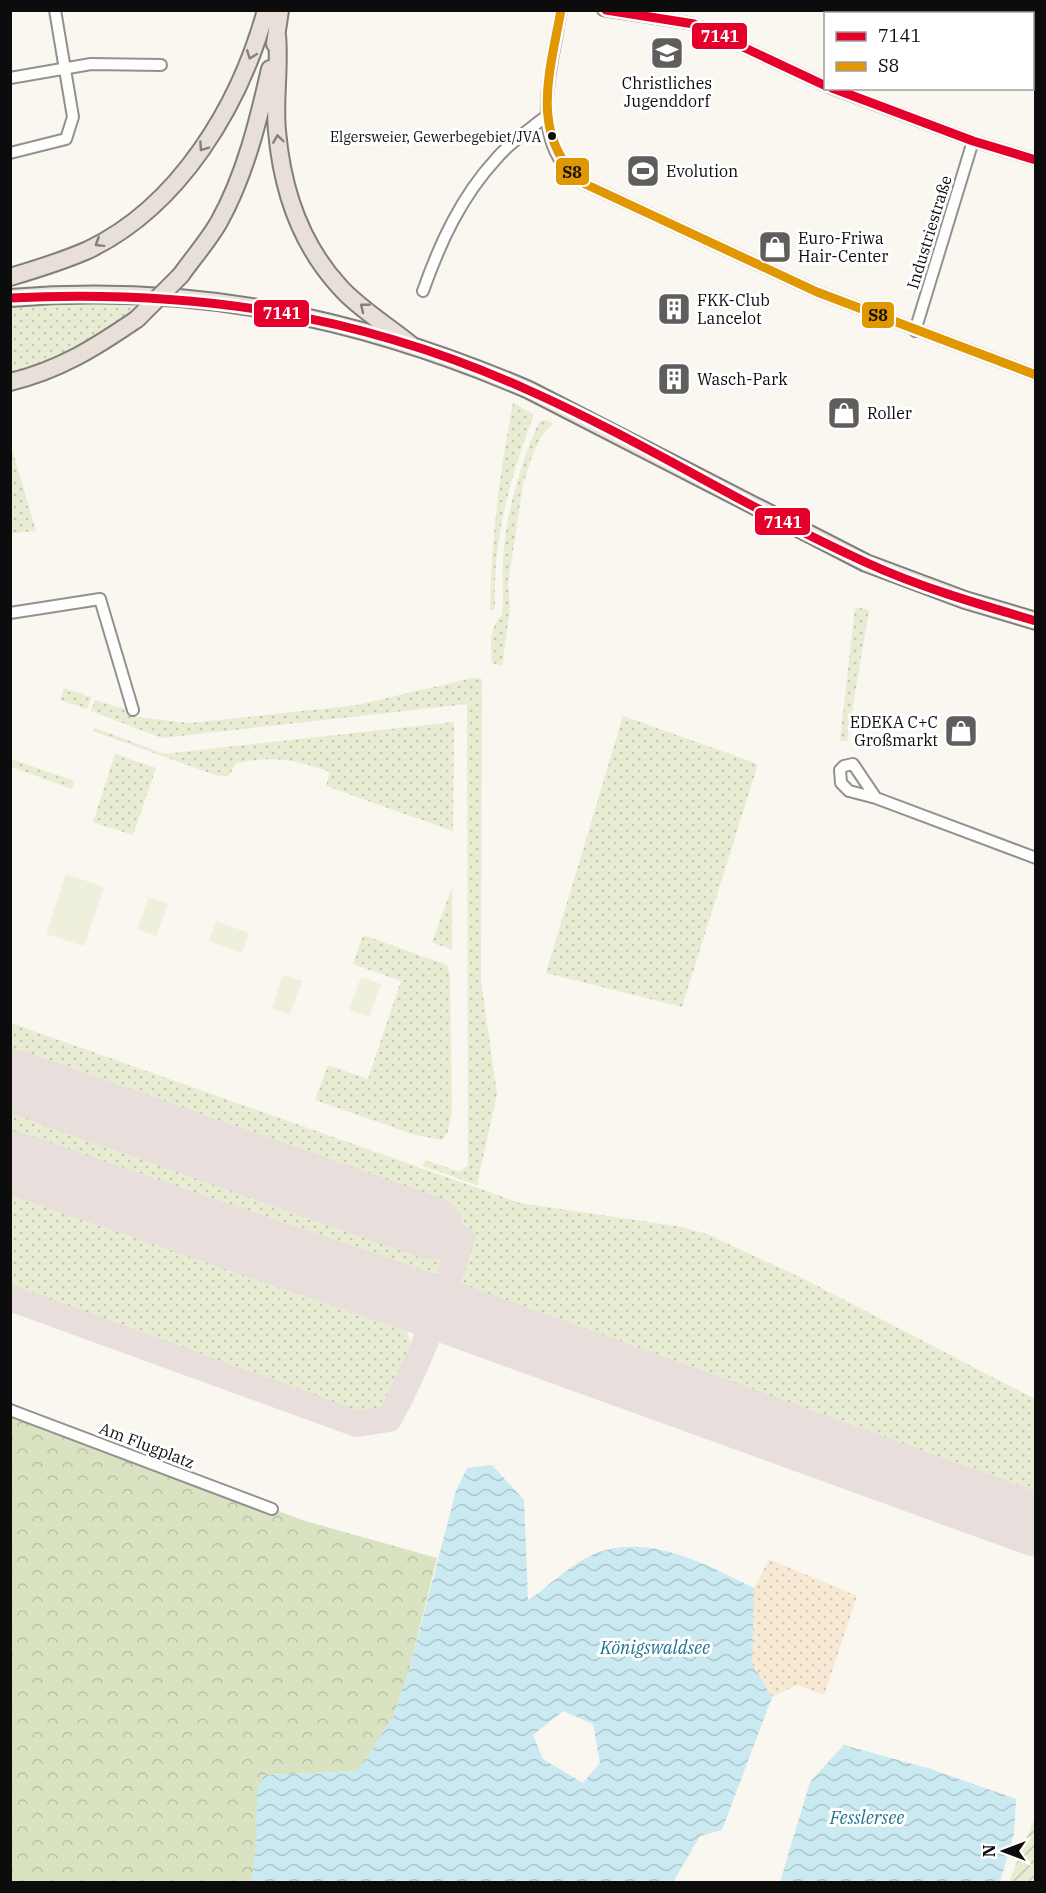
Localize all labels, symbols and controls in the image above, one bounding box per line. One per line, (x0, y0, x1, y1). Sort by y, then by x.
legend (824, 12, 1034, 90)
line badge: 7141 (691, 22, 748, 50)
text: 7141 (878, 24, 921, 47)
text: 7141 (701, 26, 739, 46)
school or university icon: Christliches Jugenddorf (649, 35, 685, 71)
one-way arrow (246, 48, 258, 59)
text: S8 (878, 54, 899, 77)
place label: Christliches Jugenddorf (622, 73, 712, 111)
place label: Elgersweier, Gewerbegebiet/JVA (330, 128, 541, 146)
marker: Elgersweier, Gewerbegebiet/JVA (546, 130, 558, 142)
one-way arrow (272, 135, 284, 144)
one-way arrow (199, 141, 210, 152)
sports icon: Evolution (625, 153, 661, 189)
line badge: S8 (555, 157, 590, 186)
place label: Evolution (666, 161, 738, 181)
text: S8 (562, 162, 582, 182)
street label: Industriestraße (902, 173, 956, 291)
place label: Euro-Friwa Hair-Center (798, 228, 888, 266)
shop icon: Euro-Friwa Hair-Center (757, 229, 793, 265)
one-way arrow (95, 236, 105, 248)
place label: FKK-Club Lancelot (697, 290, 770, 328)
building icon: FKK-Club Lancelot (656, 291, 692, 327)
line badge: 7141 (253, 299, 310, 328)
line badge: S8 (861, 301, 895, 329)
text: 7141 (263, 303, 301, 323)
one-way arrow (360, 303, 371, 314)
text: S8 (868, 305, 888, 325)
building icon: Wasch-Park (656, 361, 692, 397)
place label: Wasch-Park (697, 369, 788, 389)
shop icon: Roller (826, 395, 862, 431)
place label: Roller (867, 403, 912, 423)
line badge: 7141 (754, 507, 811, 536)
text: 7141 (764, 512, 802, 532)
place label: EDEKA C+C Großmarkt (850, 712, 938, 750)
shop icon: EDEKA C+C Großmarkt (943, 713, 979, 749)
street label: Am Flugplatz (97, 1418, 197, 1472)
water label: Königswaldsee (599, 1636, 710, 1659)
water label: Fesslersee (829, 1806, 904, 1829)
north arrow (974, 1821, 1034, 1881)
text: N (979, 1845, 999, 1857)

